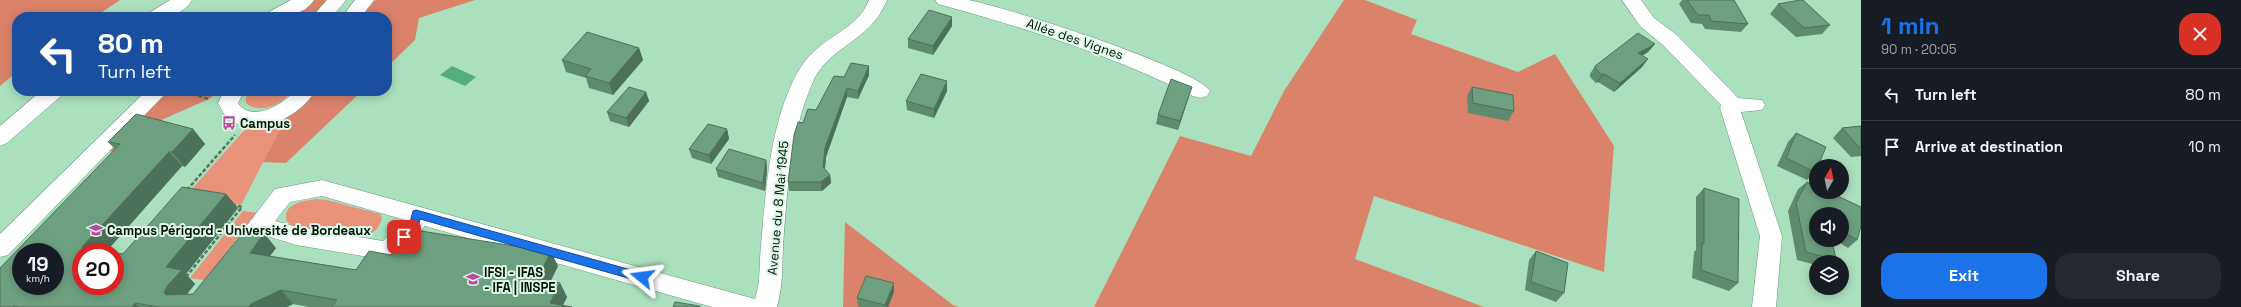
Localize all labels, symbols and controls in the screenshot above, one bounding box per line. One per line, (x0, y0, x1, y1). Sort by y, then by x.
text: 1 min (1881, 10, 1940, 41)
button: close (2179, 13, 2221, 55)
street label: Allée des Vignes (1024, 14, 1126, 64)
text: 80 m (98, 25, 164, 61)
icon: left (32, 28, 84, 80)
text: 90 m · 20:05 (1881, 41, 1957, 58)
text: Turn left (98, 60, 171, 83)
icon: left (1881, 84, 1903, 106)
text: Turn left (1915, 85, 1977, 104)
text: 80 m (2185, 85, 2221, 104)
bus stop icon: Campus (221, 115, 237, 131)
place label: Campus (240, 115, 290, 132)
icon: arrive (1881, 136, 1903, 158)
text: Arrive at destination (1915, 137, 2063, 156)
text: 10 m (2188, 137, 2221, 156)
street label: Avenue du 8 Mai 1945 (764, 140, 792, 276)
north arrow (1809, 159, 1849, 199)
map controls (1809, 159, 1849, 295)
button: sound (1809, 207, 1849, 247)
pin (387, 220, 421, 254)
school or university icon: Campus Périgord - Université de Bordeaux (88, 222, 104, 238)
place label: Campus Périgord - Université de Bordeaux (107, 222, 371, 239)
icon: arrive (393, 226, 415, 248)
speed limit sign: 20 (72, 243, 124, 295)
text: 19 (27, 251, 49, 277)
button: Exit (1881, 253, 2047, 299)
button: Share (2055, 253, 2221, 299)
button: layers (1809, 255, 1849, 295)
position arrow (621, 256, 663, 298)
place label: IFSI - IFAS - IFA | INSPE (484, 264, 556, 296)
school or university icon: IFSI - IFAS - IFA | INSPE (465, 271, 481, 287)
text: km/h (26, 272, 50, 285)

